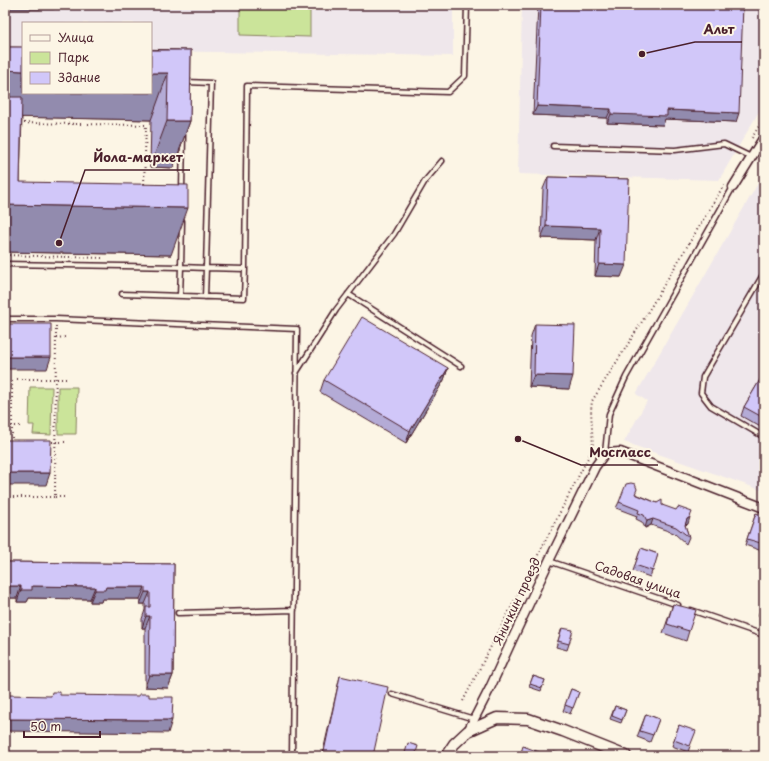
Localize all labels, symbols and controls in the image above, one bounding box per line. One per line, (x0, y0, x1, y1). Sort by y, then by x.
callout: Альт (695, 17, 742, 42)
text: Альт (703, 19, 735, 38)
legend (22, 22, 152, 94)
text: Улица (58, 28, 94, 46)
text: Парк (58, 48, 90, 66)
text: Здание (58, 68, 100, 86)
callout: Йола-маркет (85, 145, 190, 170)
text: Йола-маркет (93, 147, 183, 166)
callout: Мосгласс (581, 440, 658, 465)
text: Мосгласс (589, 442, 651, 461)
street label: Яничкин проезд (488, 554, 544, 648)
street label: Садовая улица (592, 556, 684, 602)
scale bar (24, 713, 100, 739)
text: 50 m (30, 717, 61, 735)

